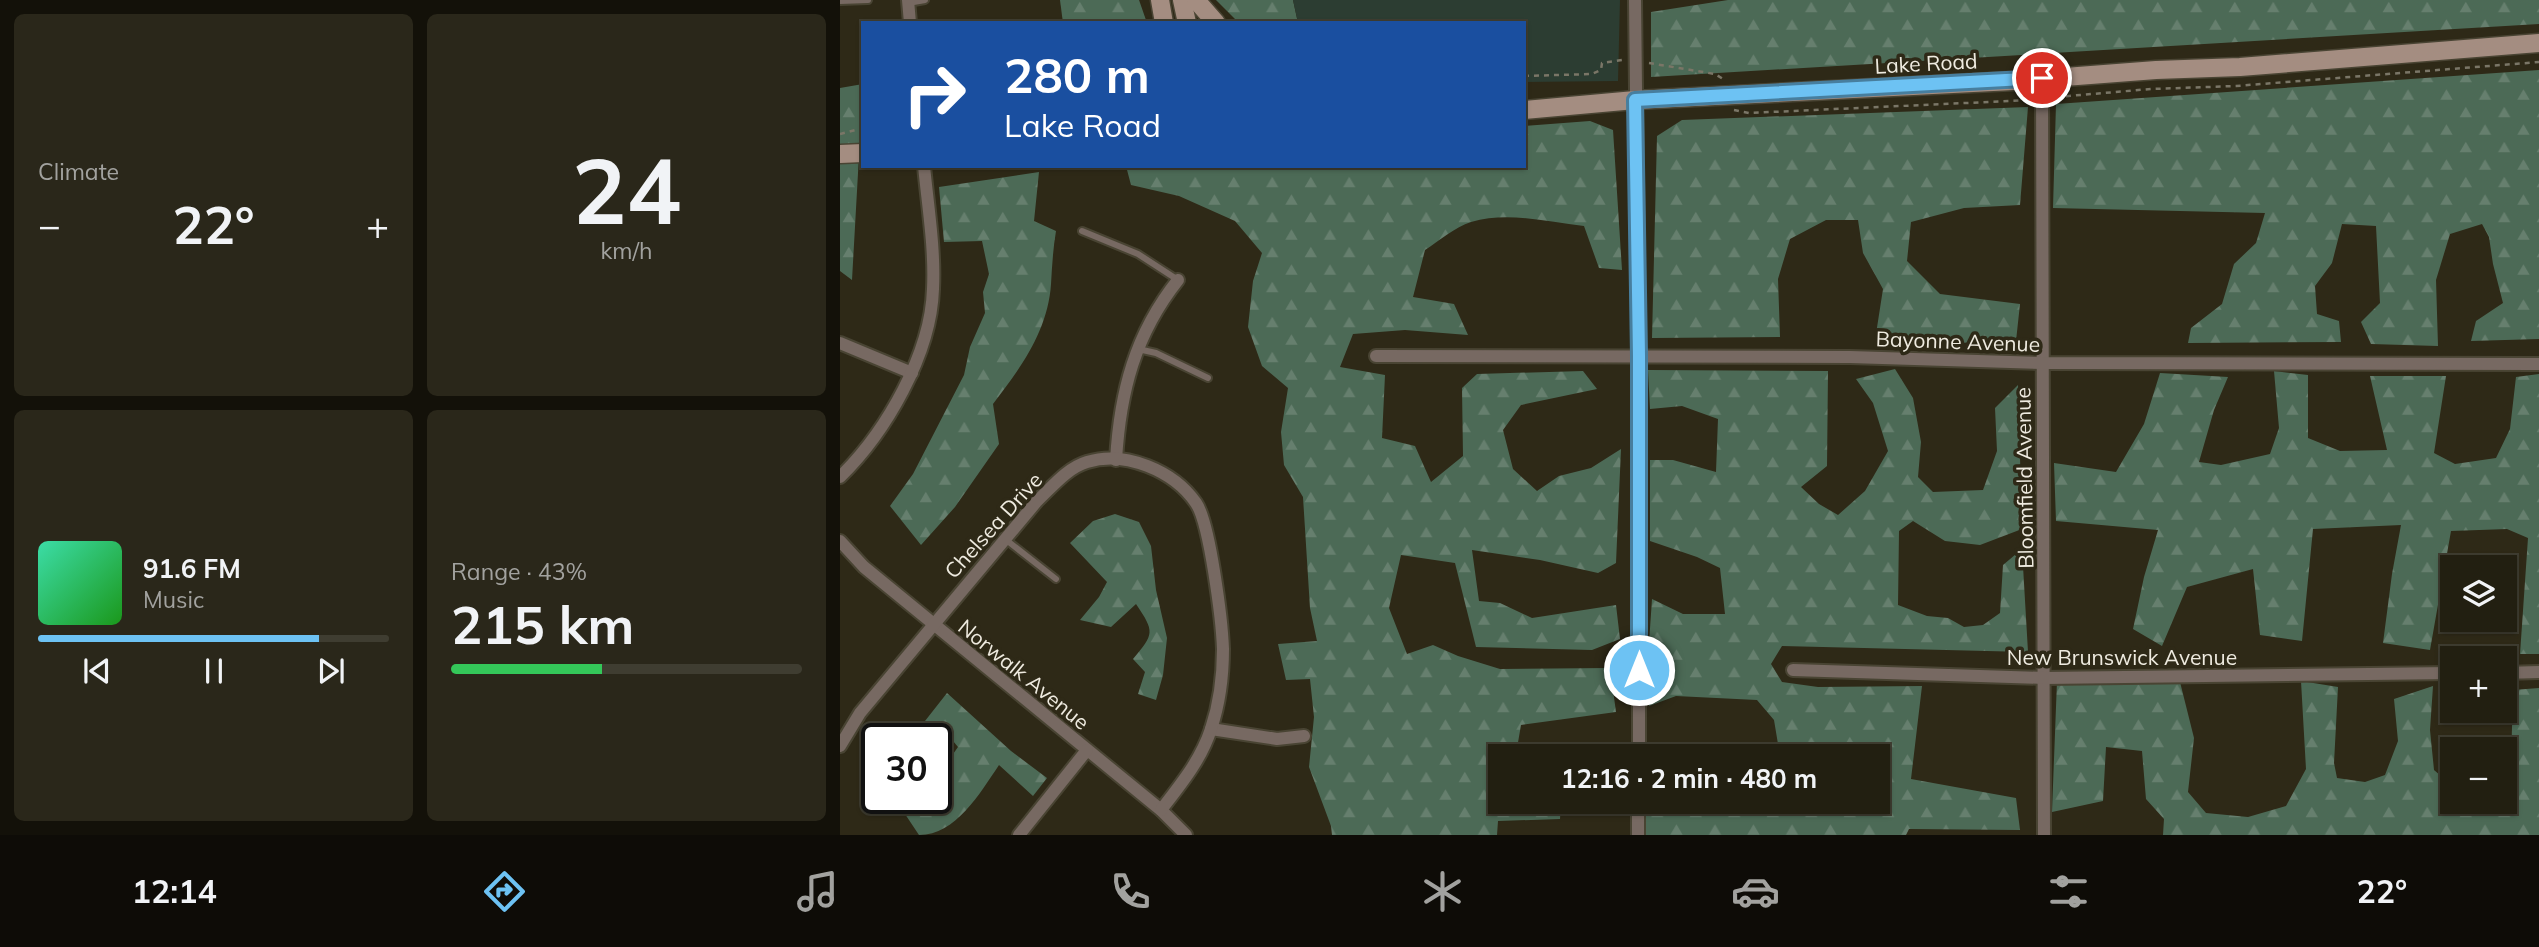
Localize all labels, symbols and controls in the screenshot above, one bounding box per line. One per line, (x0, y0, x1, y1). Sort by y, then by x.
text: 280 m (1004, 44, 1150, 105)
street label: Lake Road (1874, 47, 1978, 79)
pin (2012, 48, 2072, 108)
icon: right (889, 49, 980, 140)
icon: arrive (2023, 59, 2061, 97)
text: Lake Road (1004, 105, 1161, 145)
text: 24 (572, 133, 681, 247)
text: Climate (38, 157, 119, 186)
text: 22° (172, 192, 255, 257)
text: − (38, 201, 61, 249)
text: + (366, 201, 389, 249)
text: km/h (600, 236, 653, 265)
street label: Bayonne Avenue (1875, 325, 2041, 357)
street label: Bloomfield Avenue (2009, 387, 2039, 569)
street label: Chelsea Drive (939, 467, 1047, 583)
text: 91.6 FM (143, 552, 241, 585)
map controls (2440, 555, 2517, 814)
button: layers (2440, 555, 2517, 632)
text: Range · 43% (451, 557, 587, 586)
text: Music (143, 585, 204, 614)
text: 215 km (451, 592, 634, 657)
street label: Norwalk Avenue (953, 613, 1095, 735)
position arrow (1602, 633, 1676, 707)
street label: New Brunswick Avenue (2007, 644, 2237, 670)
button: + (2440, 646, 2517, 723)
icon: previous (78, 652, 116, 690)
icon: pause (195, 652, 233, 690)
icon: next (312, 652, 350, 690)
speed limit sign: 30 (861, 723, 952, 814)
button: − (2440, 737, 2517, 814)
text: 12:16 · 2 min · 480 m (1561, 762, 1817, 795)
icon: directions (480, 867, 529, 916)
icon: music (793, 867, 842, 916)
icon: phone (1106, 867, 1155, 916)
icon: climate (1418, 867, 1467, 916)
icon: car (1731, 867, 1780, 916)
icon: filters (2044, 867, 2093, 916)
text: 12:14 (132, 871, 217, 911)
text: 22° (2357, 871, 2407, 911)

